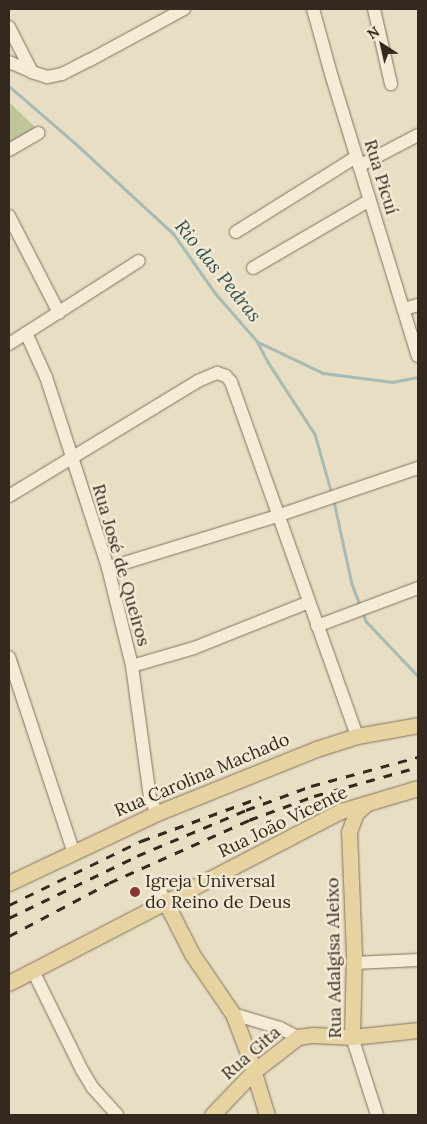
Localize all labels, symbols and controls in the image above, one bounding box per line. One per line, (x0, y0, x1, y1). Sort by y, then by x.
north arrow (357, 20, 407, 70)
text: N (364, 22, 383, 43)
street label: Rua Picuí (359, 137, 403, 217)
water label: Rio das Pedras (170, 215, 266, 327)
street label: Rua José de Queiros (88, 481, 154, 649)
street label: Rua Carolina Machado (111, 728, 293, 822)
street label: Rua João Vicente (215, 781, 351, 863)
place label: Igreja Universal do Reino de Deus (145, 871, 291, 914)
street label: Rua Adalgisa Aleixo (322, 877, 346, 1039)
marker: Igreja Universal do Reino de Deus (129, 886, 141, 898)
street label: Rua Gita (217, 1021, 285, 1085)

